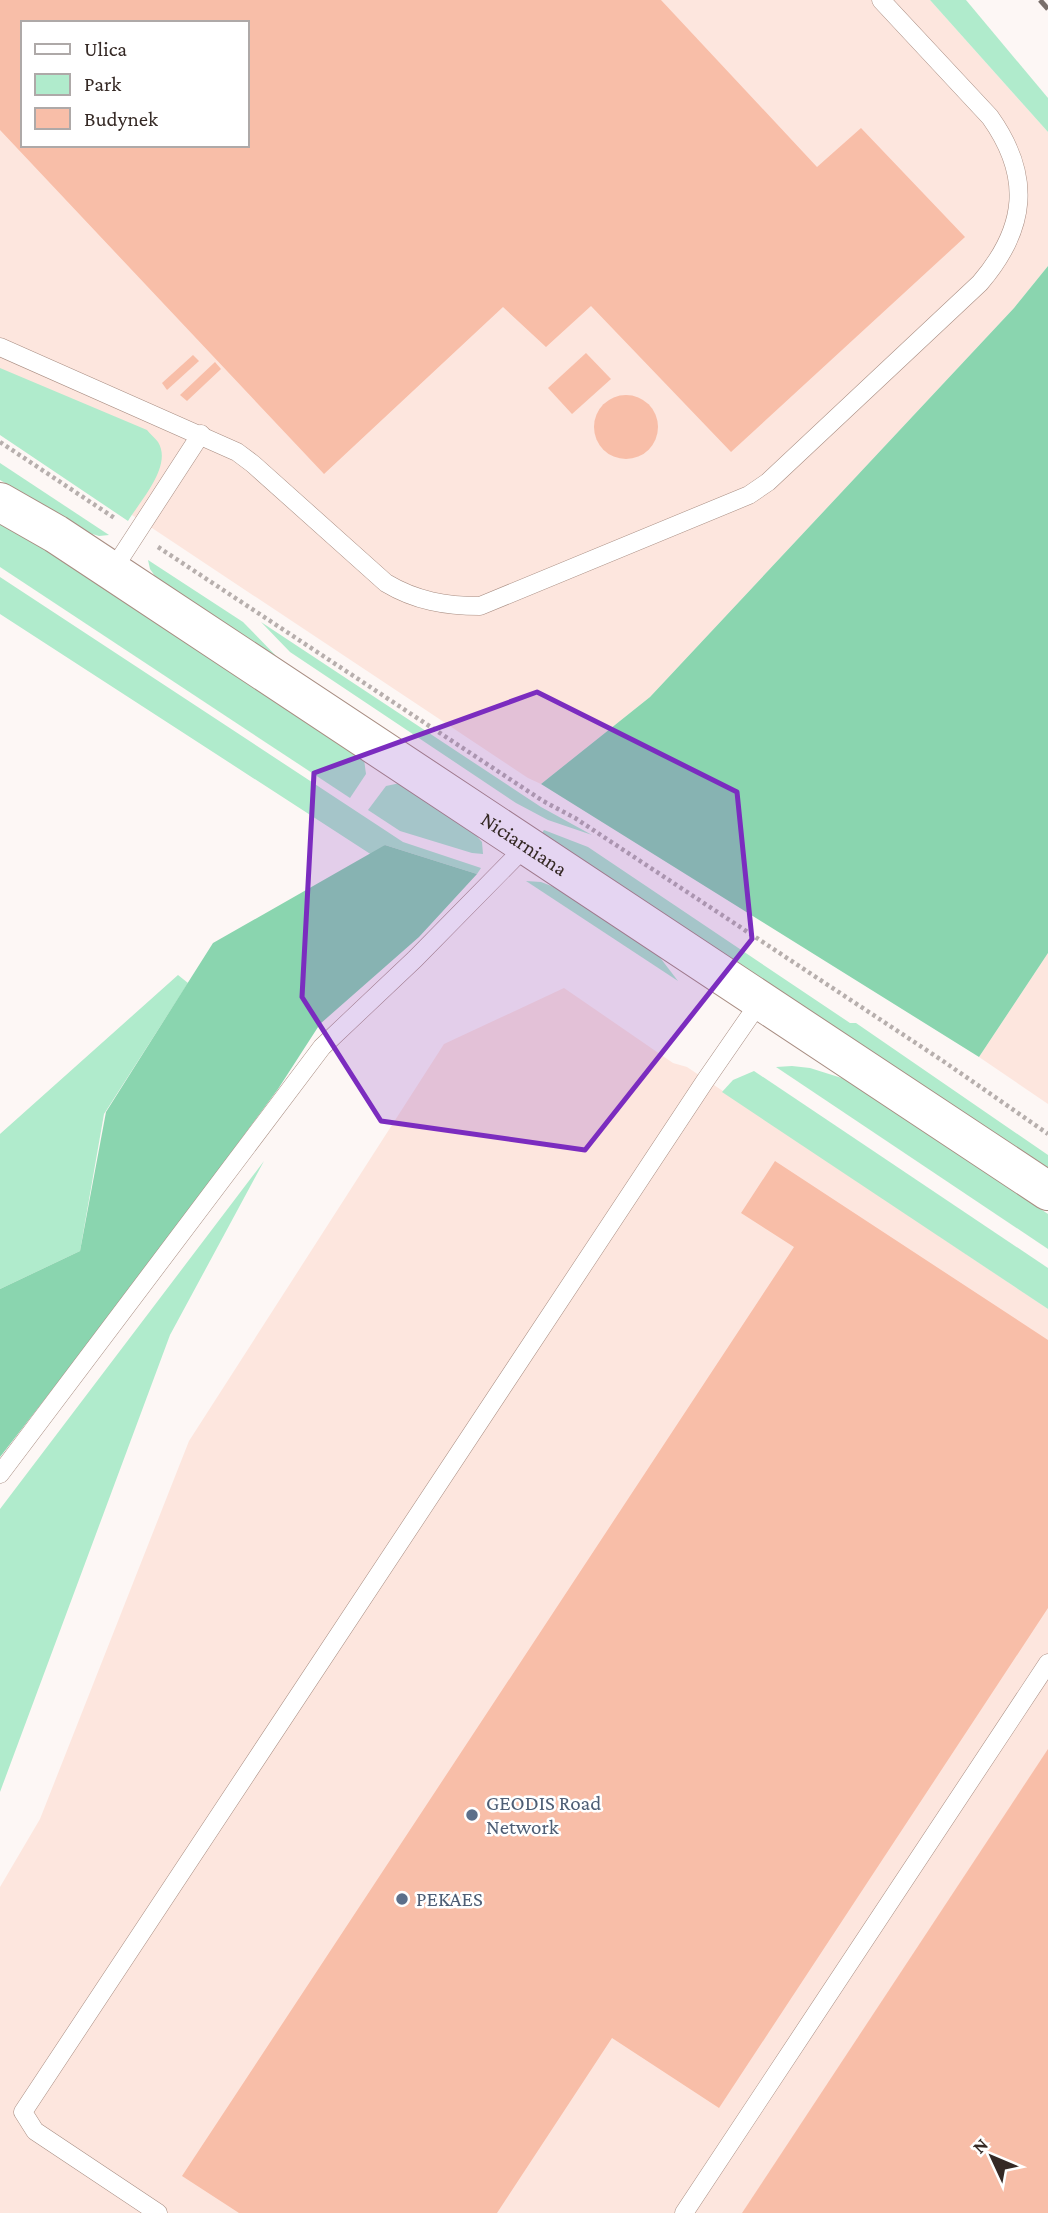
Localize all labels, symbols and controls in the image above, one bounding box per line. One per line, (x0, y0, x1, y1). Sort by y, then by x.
legend (21, 21, 248, 147)
text: Ulica (84, 37, 127, 61)
text: Park (84, 72, 121, 96)
text: Budynek (84, 107, 158, 131)
street label: Niciarniana (477, 807, 572, 881)
place label: GEODIS Road Network (486, 1791, 601, 1839)
marker: GEODIS Road Network (464, 1807, 480, 1823)
place label: PEKAES (416, 1887, 483, 1911)
marker: PEKAES (394, 1891, 410, 1907)
north arrow (957, 2122, 1027, 2192)
text: N (968, 2134, 992, 2157)

